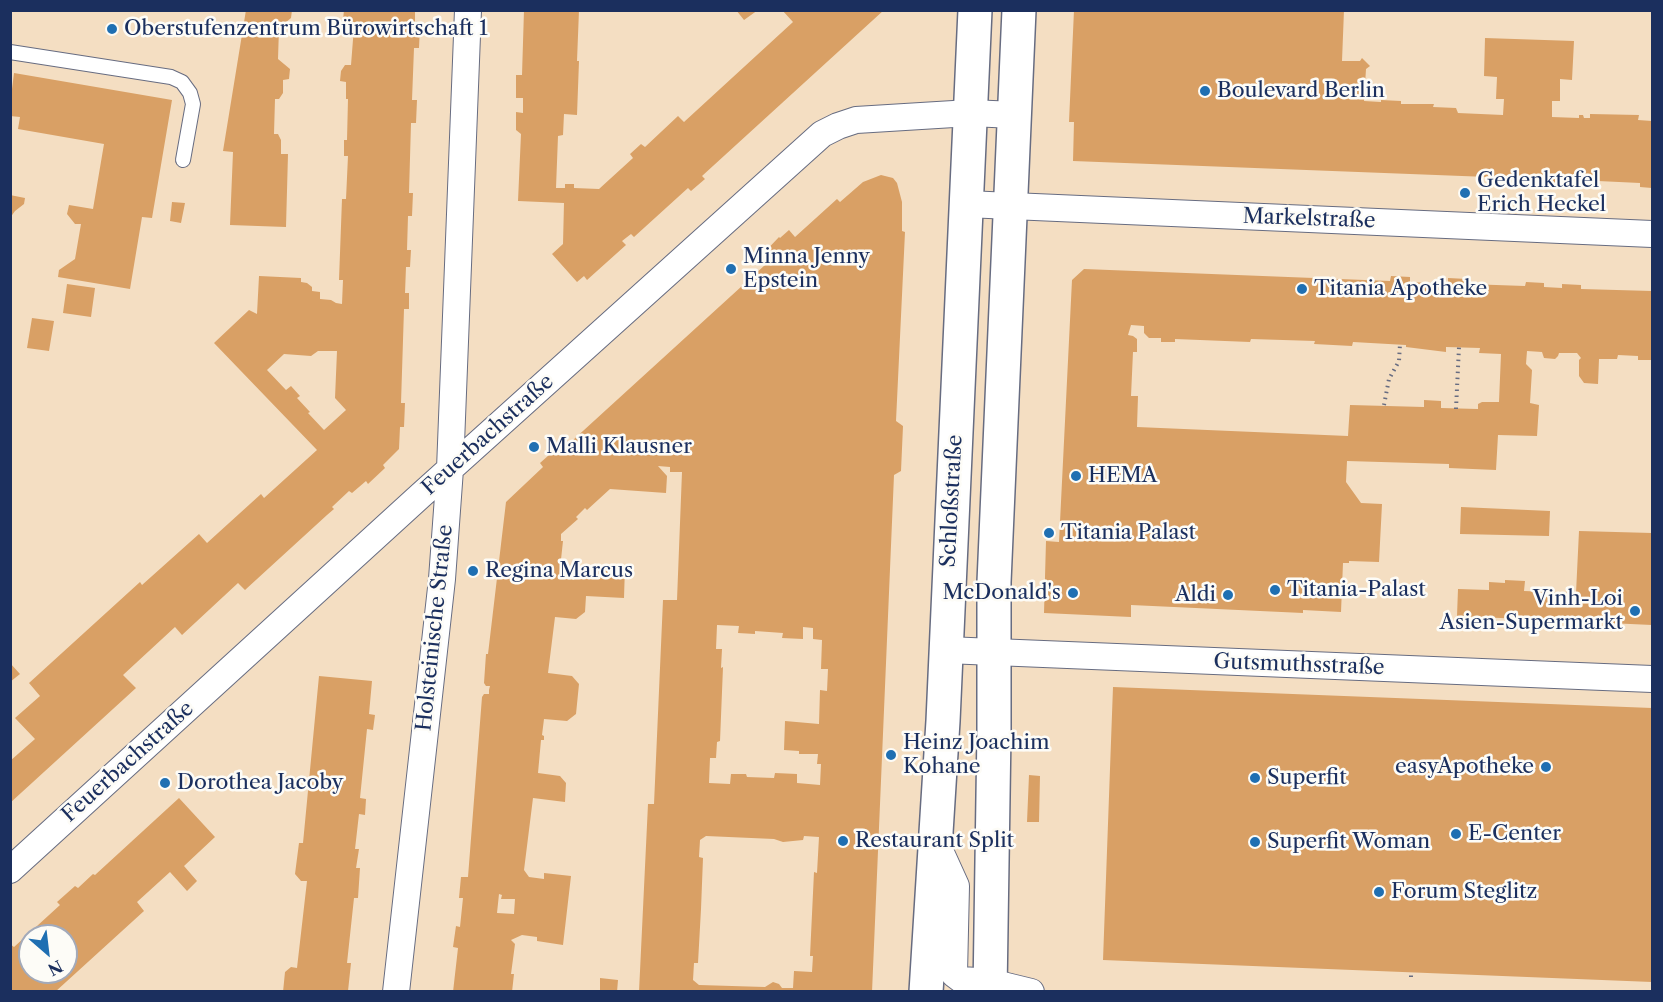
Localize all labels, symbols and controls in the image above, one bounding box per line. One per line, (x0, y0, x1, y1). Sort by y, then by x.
place label: Oberstufenzentrum Bürowirtschaft 1 (124, 16, 488, 42)
marker: Oberstufenzentrum Bürowirtschaft 1 (105, 22, 119, 36)
place label: Boulevard Berlin (1217, 78, 1385, 104)
marker: Boulevard Berlin (1198, 84, 1212, 98)
place label: Gedenktafel Erich Heckel (1477, 168, 1606, 218)
marker: Gedenktafel Erich Heckel (1458, 186, 1472, 200)
street label: Markelstraße (1242, 204, 1376, 234)
place label: Minna Jenny Epstein (743, 244, 870, 294)
marker: Minna Jenny Epstein (724, 262, 738, 276)
place label: Titania Apotheke (1314, 276, 1487, 302)
marker: Titania Apotheke (1295, 282, 1309, 296)
street label: Feuerbachstraße (417, 369, 559, 501)
place label: Malli Klausner (546, 434, 692, 460)
street label: Schloßstraße (936, 434, 968, 568)
marker: Malli Klausner (527, 440, 541, 454)
place label: HEMA (1088, 463, 1157, 489)
marker: HEMA (1069, 469, 1083, 483)
place label: Titania Palast (1061, 520, 1196, 546)
street label: Holsteinische Straße (412, 523, 458, 733)
marker: Titania Palast (1042, 526, 1056, 540)
place label: Regina Marcus (485, 558, 633, 584)
marker: Regina Marcus (466, 564, 480, 578)
place label: Titania-Palast (1287, 577, 1426, 603)
place label: McDonald's (943, 580, 1061, 606)
place label: Aldi (1175, 582, 1216, 608)
marker: Titania-Palast (1268, 583, 1282, 597)
marker: McDonald's (1066, 586, 1080, 600)
place label: Vinh-Loi Asien-Supermarkt (1439, 586, 1623, 636)
marker: Aldi (1221, 588, 1235, 602)
marker: Vinh-Loi Asien-Supermarkt (1628, 604, 1642, 618)
street label: Gutsmuthsstraße (1213, 649, 1385, 681)
street label: Feuerbachstraße (57, 696, 199, 828)
place label: Heinz Joachim Kohane (903, 730, 1049, 780)
marker: Heinz Joachim Kohane (884, 748, 898, 762)
place label: easyApotheke (1395, 754, 1534, 780)
marker: easyApotheke (1539, 760, 1553, 774)
place label: Superfit (1267, 765, 1347, 791)
place label: Dorothea Jacoby (177, 770, 343, 796)
marker: Superfit (1248, 771, 1262, 785)
marker: Dorothea Jacoby (158, 776, 172, 790)
place label: E-Center (1468, 821, 1561, 847)
marker: E-Center (1449, 827, 1463, 841)
place label: Restaurant Split (855, 828, 1014, 854)
place label: Superfit Woman (1267, 829, 1430, 855)
marker: Restaurant Split (836, 834, 850, 848)
marker: Superfit Woman (1248, 835, 1262, 849)
place label: Forum Steglitz (1391, 879, 1537, 905)
marker: Forum Steglitz (1372, 885, 1386, 899)
north arrow (18, 924, 78, 984)
text: N (45, 956, 66, 980)

